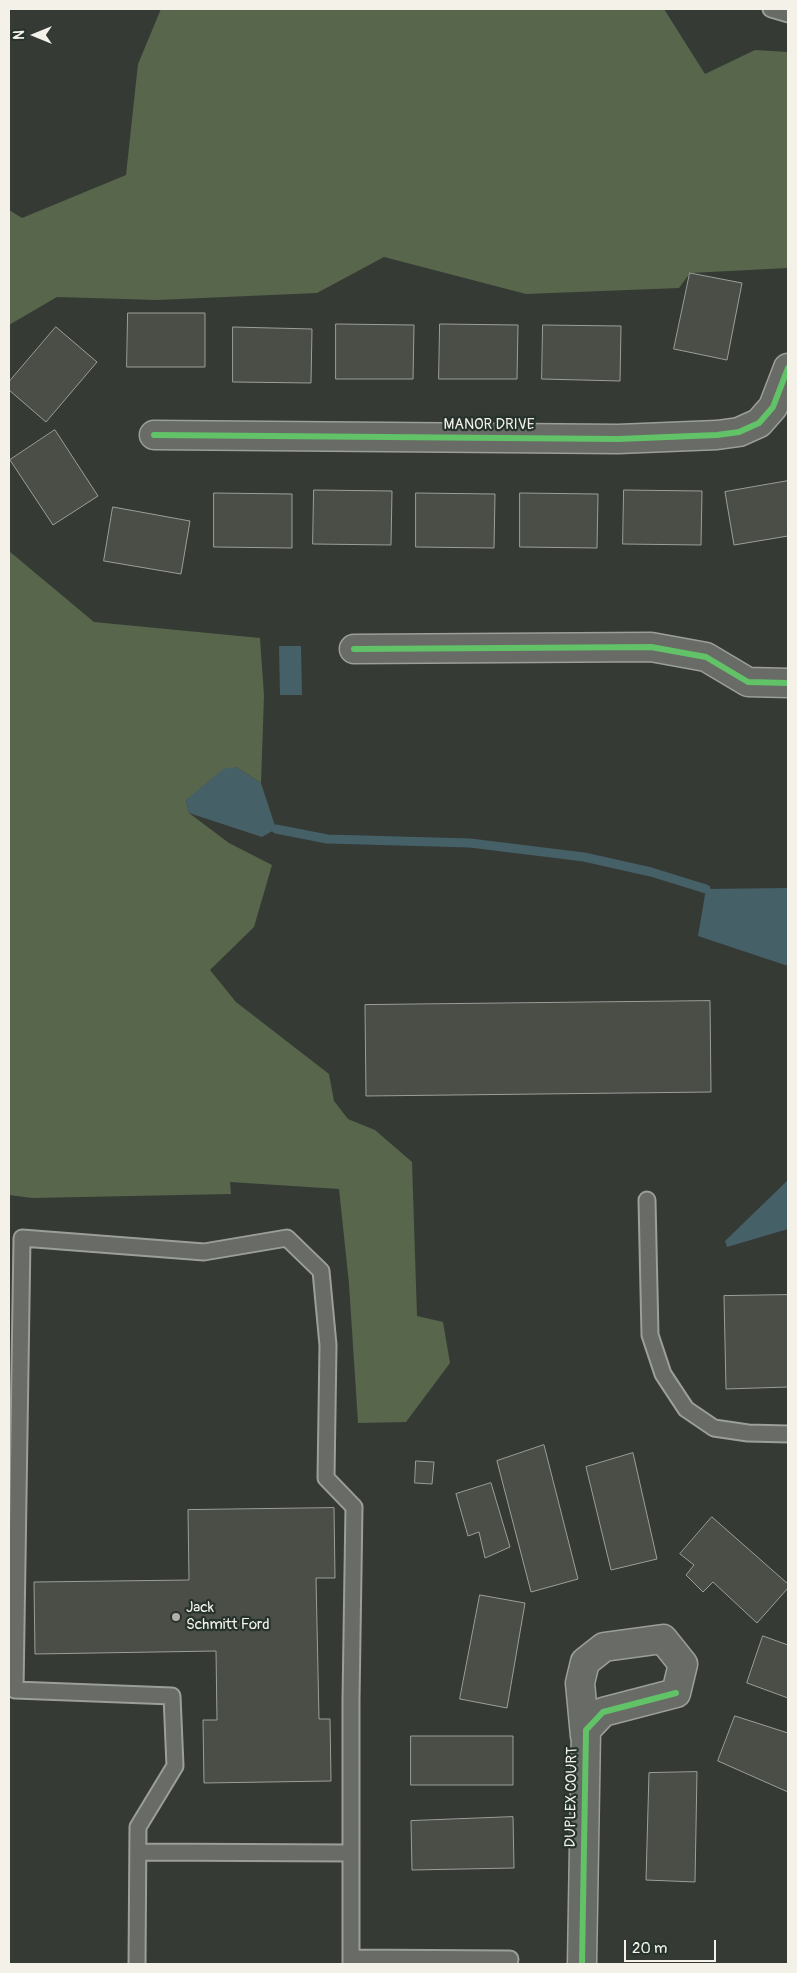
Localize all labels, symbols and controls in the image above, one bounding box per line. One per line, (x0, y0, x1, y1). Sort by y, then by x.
north arrow (10, 10, 60, 60)
text: N (11, 30, 28, 40)
street label: MANOR DRIVE (443, 416, 535, 434)
place label: Jack Schmitt Ford (186, 1599, 269, 1634)
marker: Jack Schmitt Ford (170, 1611, 182, 1623)
street label: DUPLEX COURT (562, 1746, 582, 1848)
scale bar (627, 1930, 720, 1962)
text: 20 m (632, 1939, 667, 1958)

